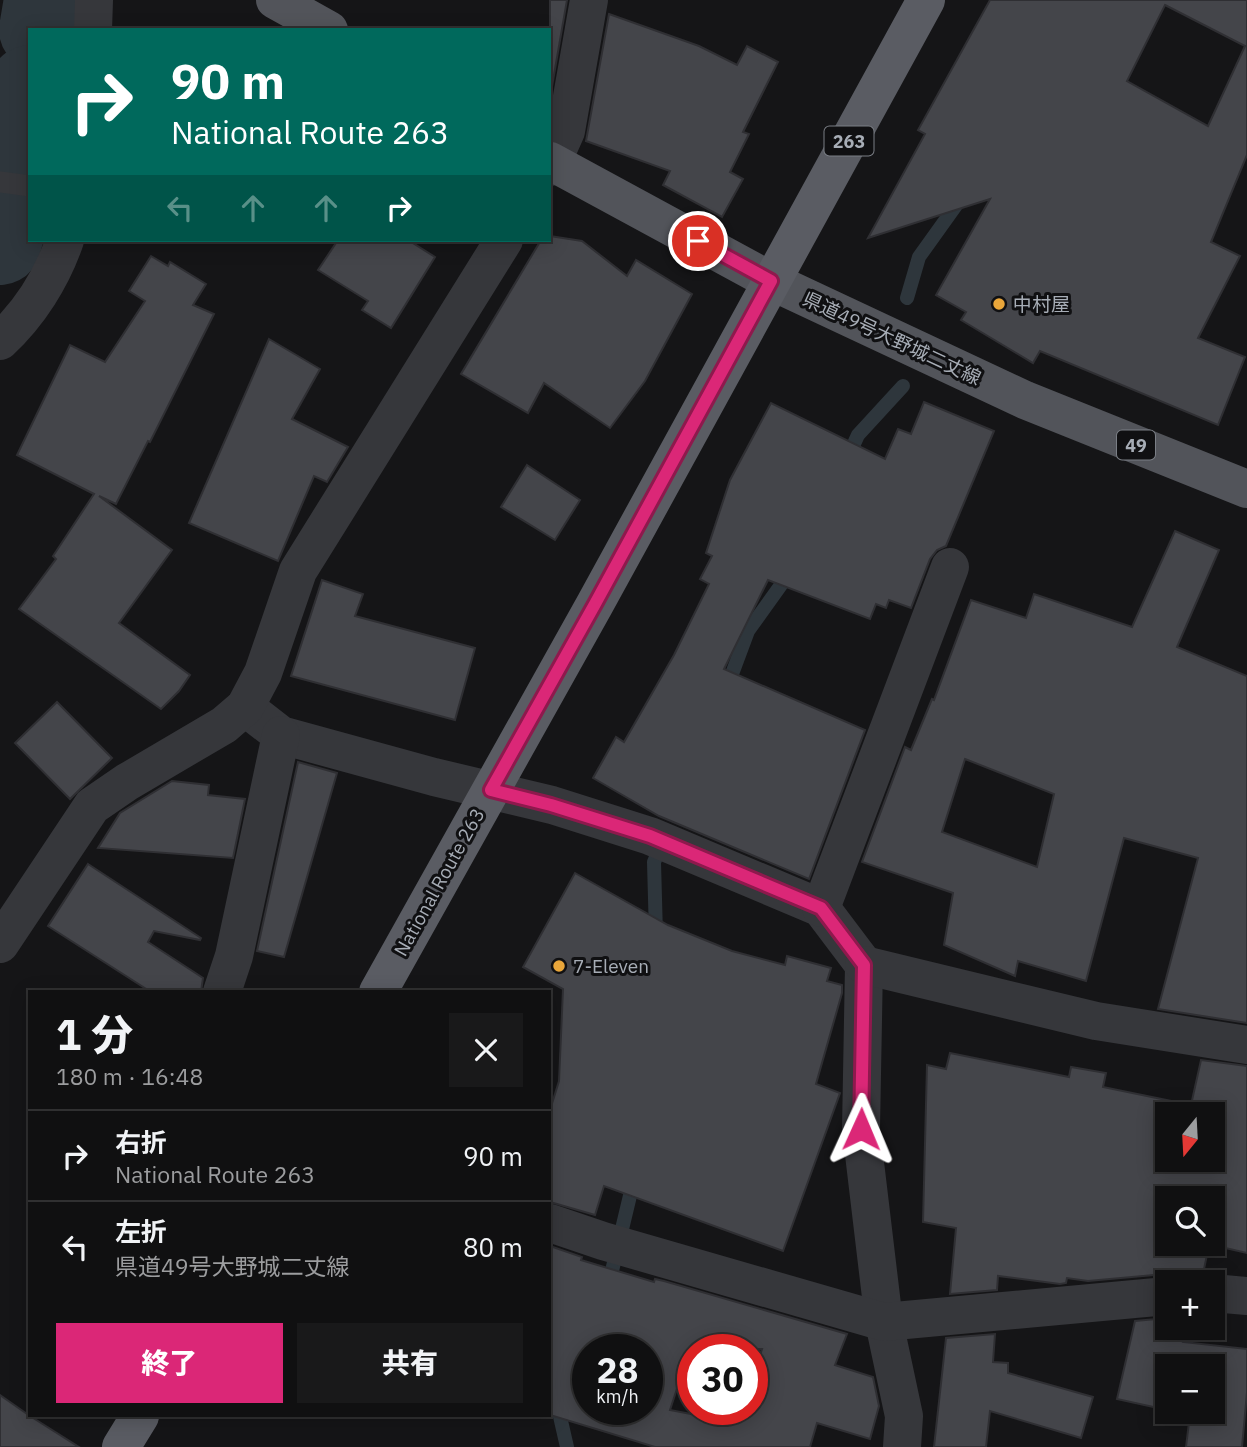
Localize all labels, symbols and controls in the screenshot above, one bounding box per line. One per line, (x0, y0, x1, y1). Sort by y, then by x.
text: 90 m (171, 49, 285, 112)
icon: right (56, 56, 147, 147)
text: National Route 263 (171, 111, 449, 153)
road number: 263 (824, 126, 874, 156)
icon: left (161, 189, 199, 227)
icon: ahead (234, 189, 272, 227)
icon: ahead (307, 189, 345, 227)
icon: right (380, 189, 418, 227)
pin (668, 211, 728, 271)
icon: arrive (679, 222, 717, 260)
street label: 県道49号大野城二丈線 (799, 286, 985, 390)
place label: 中村屋 (1013, 292, 1070, 316)
marker: 中村屋 (991, 296, 1007, 312)
road number: 49 (1117, 430, 1155, 460)
street label: National Route 263 (388, 804, 490, 960)
place label: 7-Eleven (573, 954, 649, 978)
marker: 7-Eleven (551, 958, 567, 974)
text: 1 分 (56, 1007, 133, 1062)
button: close (449, 1013, 523, 1087)
text: 180 m · 16:48 (56, 1061, 203, 1091)
position arrow (824, 1092, 898, 1166)
north arrow (1155, 1102, 1225, 1172)
map controls (1155, 1102, 1225, 1424)
text: 右折 (115, 1125, 167, 1159)
icon: right (56, 1137, 94, 1175)
text: 90 m (463, 1139, 523, 1173)
text: National Route 263 (115, 1159, 315, 1189)
button: search (1155, 1186, 1225, 1256)
text: 左折 (115, 1214, 167, 1248)
icon: left (56, 1228, 94, 1266)
text: 80 m (463, 1230, 523, 1264)
text: 県道49号大野城二丈線 (115, 1251, 350, 1281)
button: + (1155, 1270, 1225, 1340)
button: 終了 (56, 1323, 283, 1403)
button: 共有 (297, 1323, 523, 1403)
speed limit sign: 30 (677, 1334, 768, 1425)
text: 28 (596, 1347, 639, 1393)
button: − (1155, 1354, 1225, 1424)
text: km/h (596, 1385, 639, 1408)

